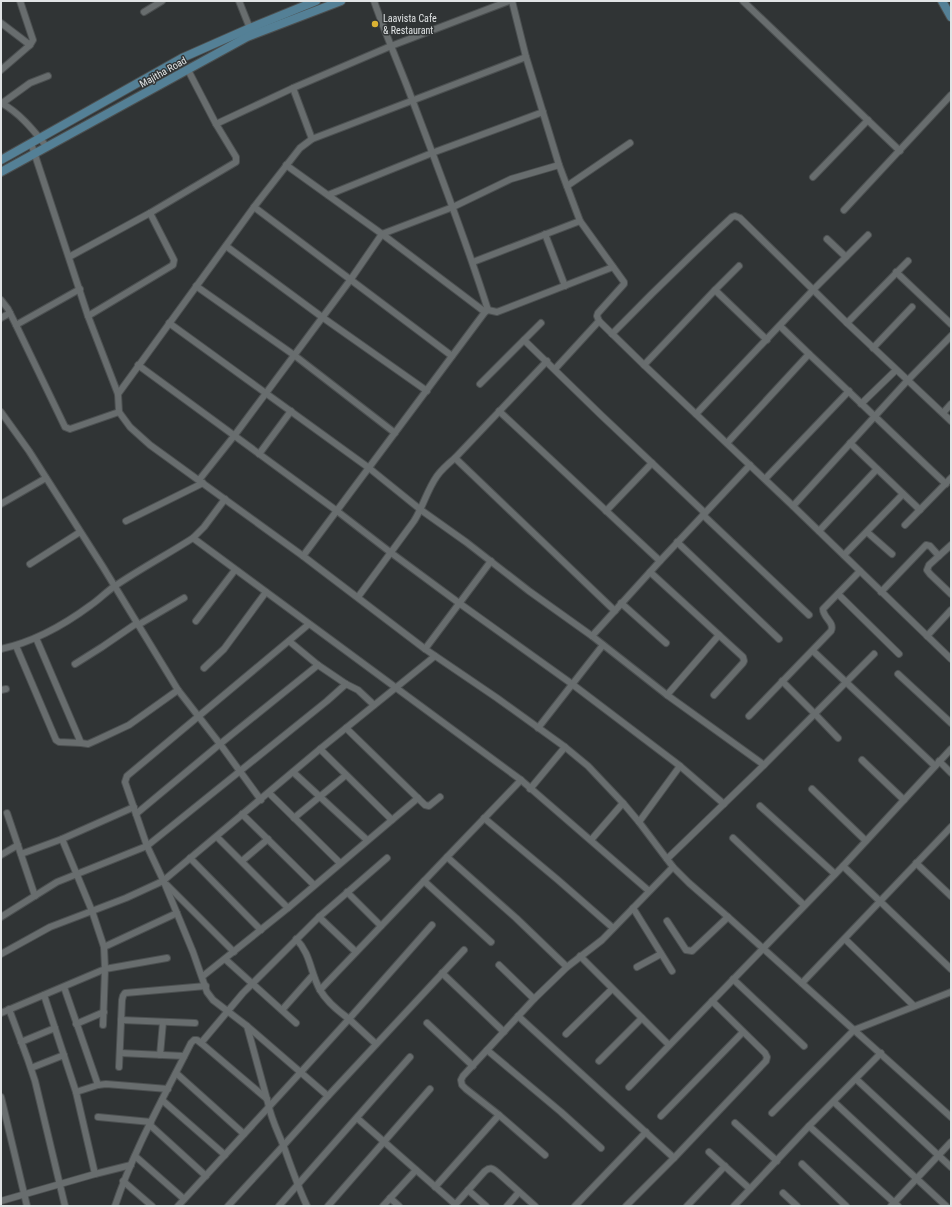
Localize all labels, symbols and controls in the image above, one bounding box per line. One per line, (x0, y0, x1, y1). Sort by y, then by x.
place label: Laavista Cafe & Restaurant (383, 13, 437, 36)
marker: Laavista Cafe & Restaurant (370, 19, 380, 29)
street label: Majitha Road (138, 55, 188, 89)

